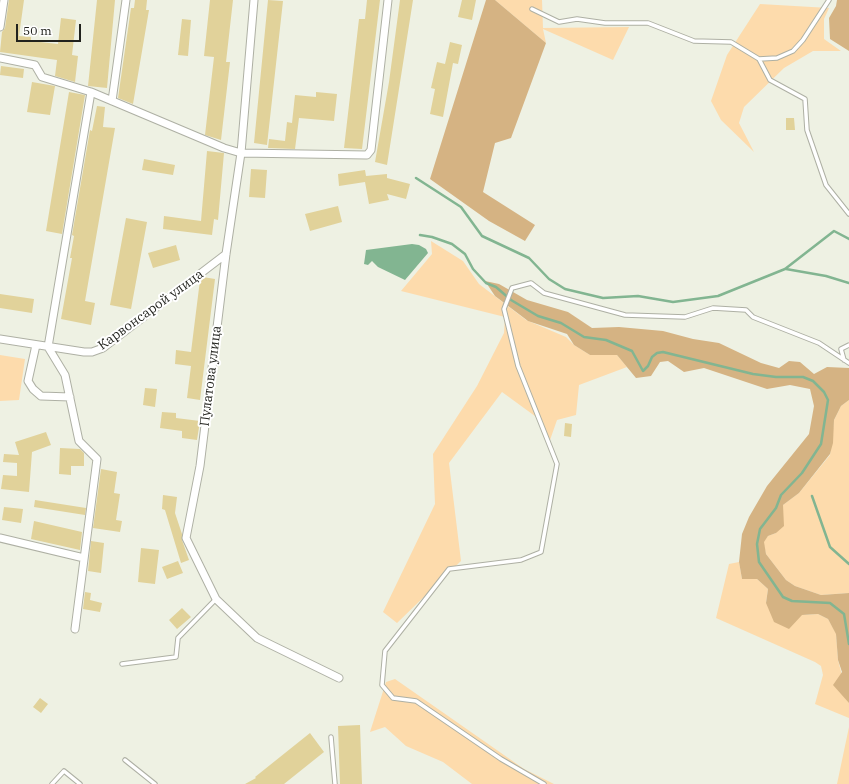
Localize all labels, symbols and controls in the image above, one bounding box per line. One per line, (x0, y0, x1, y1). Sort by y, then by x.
scale bar (18, 16, 83, 42)
text: 50 m (23, 23, 52, 38)
street label: Карвонсарой улица (95, 267, 207, 353)
street label: Пулатова улица (197, 325, 225, 427)

